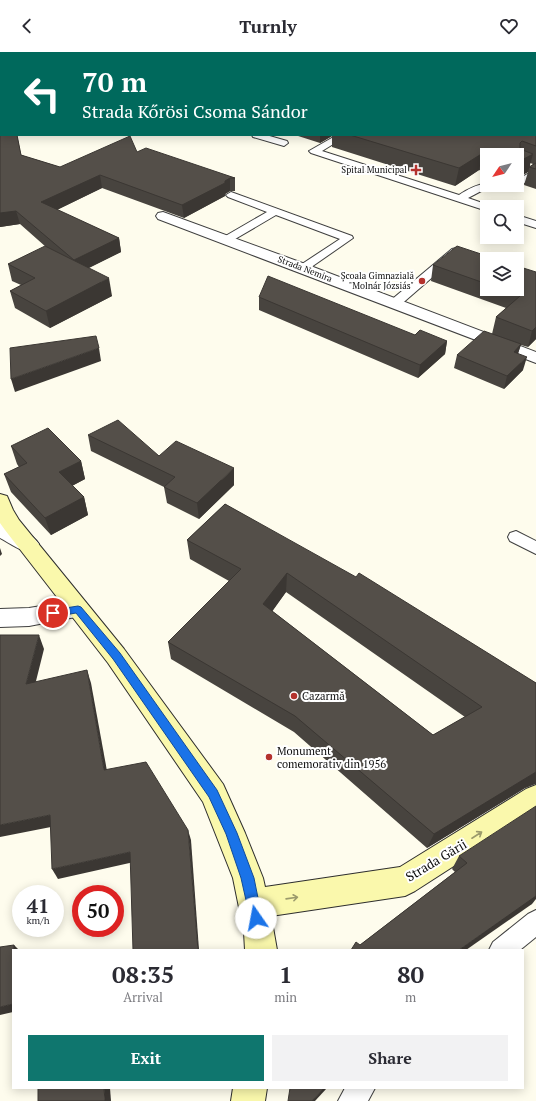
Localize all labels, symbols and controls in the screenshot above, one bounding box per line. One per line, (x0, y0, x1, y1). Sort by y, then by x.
text: Turnly (239, 14, 297, 38)
icon: back (16, 15, 38, 37)
icon: heart (498, 15, 520, 37)
text: 70 m (82, 63, 147, 100)
icon: left (16, 68, 68, 120)
text: Strada Kőrösi Csoma Sándor (82, 99, 308, 123)
north arrow (480, 148, 524, 192)
map controls (480, 148, 524, 296)
place label: Spital Municipal (341, 164, 407, 176)
marker: Spital Municipal (410, 164, 422, 176)
button: search (480, 200, 524, 244)
button: layers (480, 252, 524, 296)
street label: Strada Nemira (276, 253, 334, 285)
place label: Școala Gimnazială "Molnár Józsiás" (341, 270, 414, 292)
marker: Școala Gimnazială "Molnár Józsiás" (417, 276, 427, 286)
pin (36, 596, 70, 630)
icon: arrive (42, 602, 64, 624)
place label: Cazarmă (302, 689, 345, 703)
marker: Cazarmă (289, 691, 299, 701)
place label: Monument comemorativ din 1956 (277, 744, 386, 771)
marker: Monument comemorativ din 1956 (264, 752, 274, 762)
one-way arrow (471, 831, 482, 839)
street label: Strada Gării (402, 835, 470, 885)
speed limit sign: 50 (72, 885, 124, 937)
text: 41 (27, 892, 49, 919)
one-way arrow (285, 894, 298, 902)
position arrow (235, 897, 277, 939)
text: km/h (26, 914, 50, 927)
text: 08:35 (112, 958, 174, 990)
text: 1 (279, 958, 292, 990)
text: 80 (397, 958, 424, 990)
text: Arrival (123, 988, 163, 1006)
text: min (274, 988, 297, 1006)
text: m (405, 988, 416, 1006)
button: Exit (28, 1035, 264, 1081)
button: Share (272, 1035, 508, 1081)

